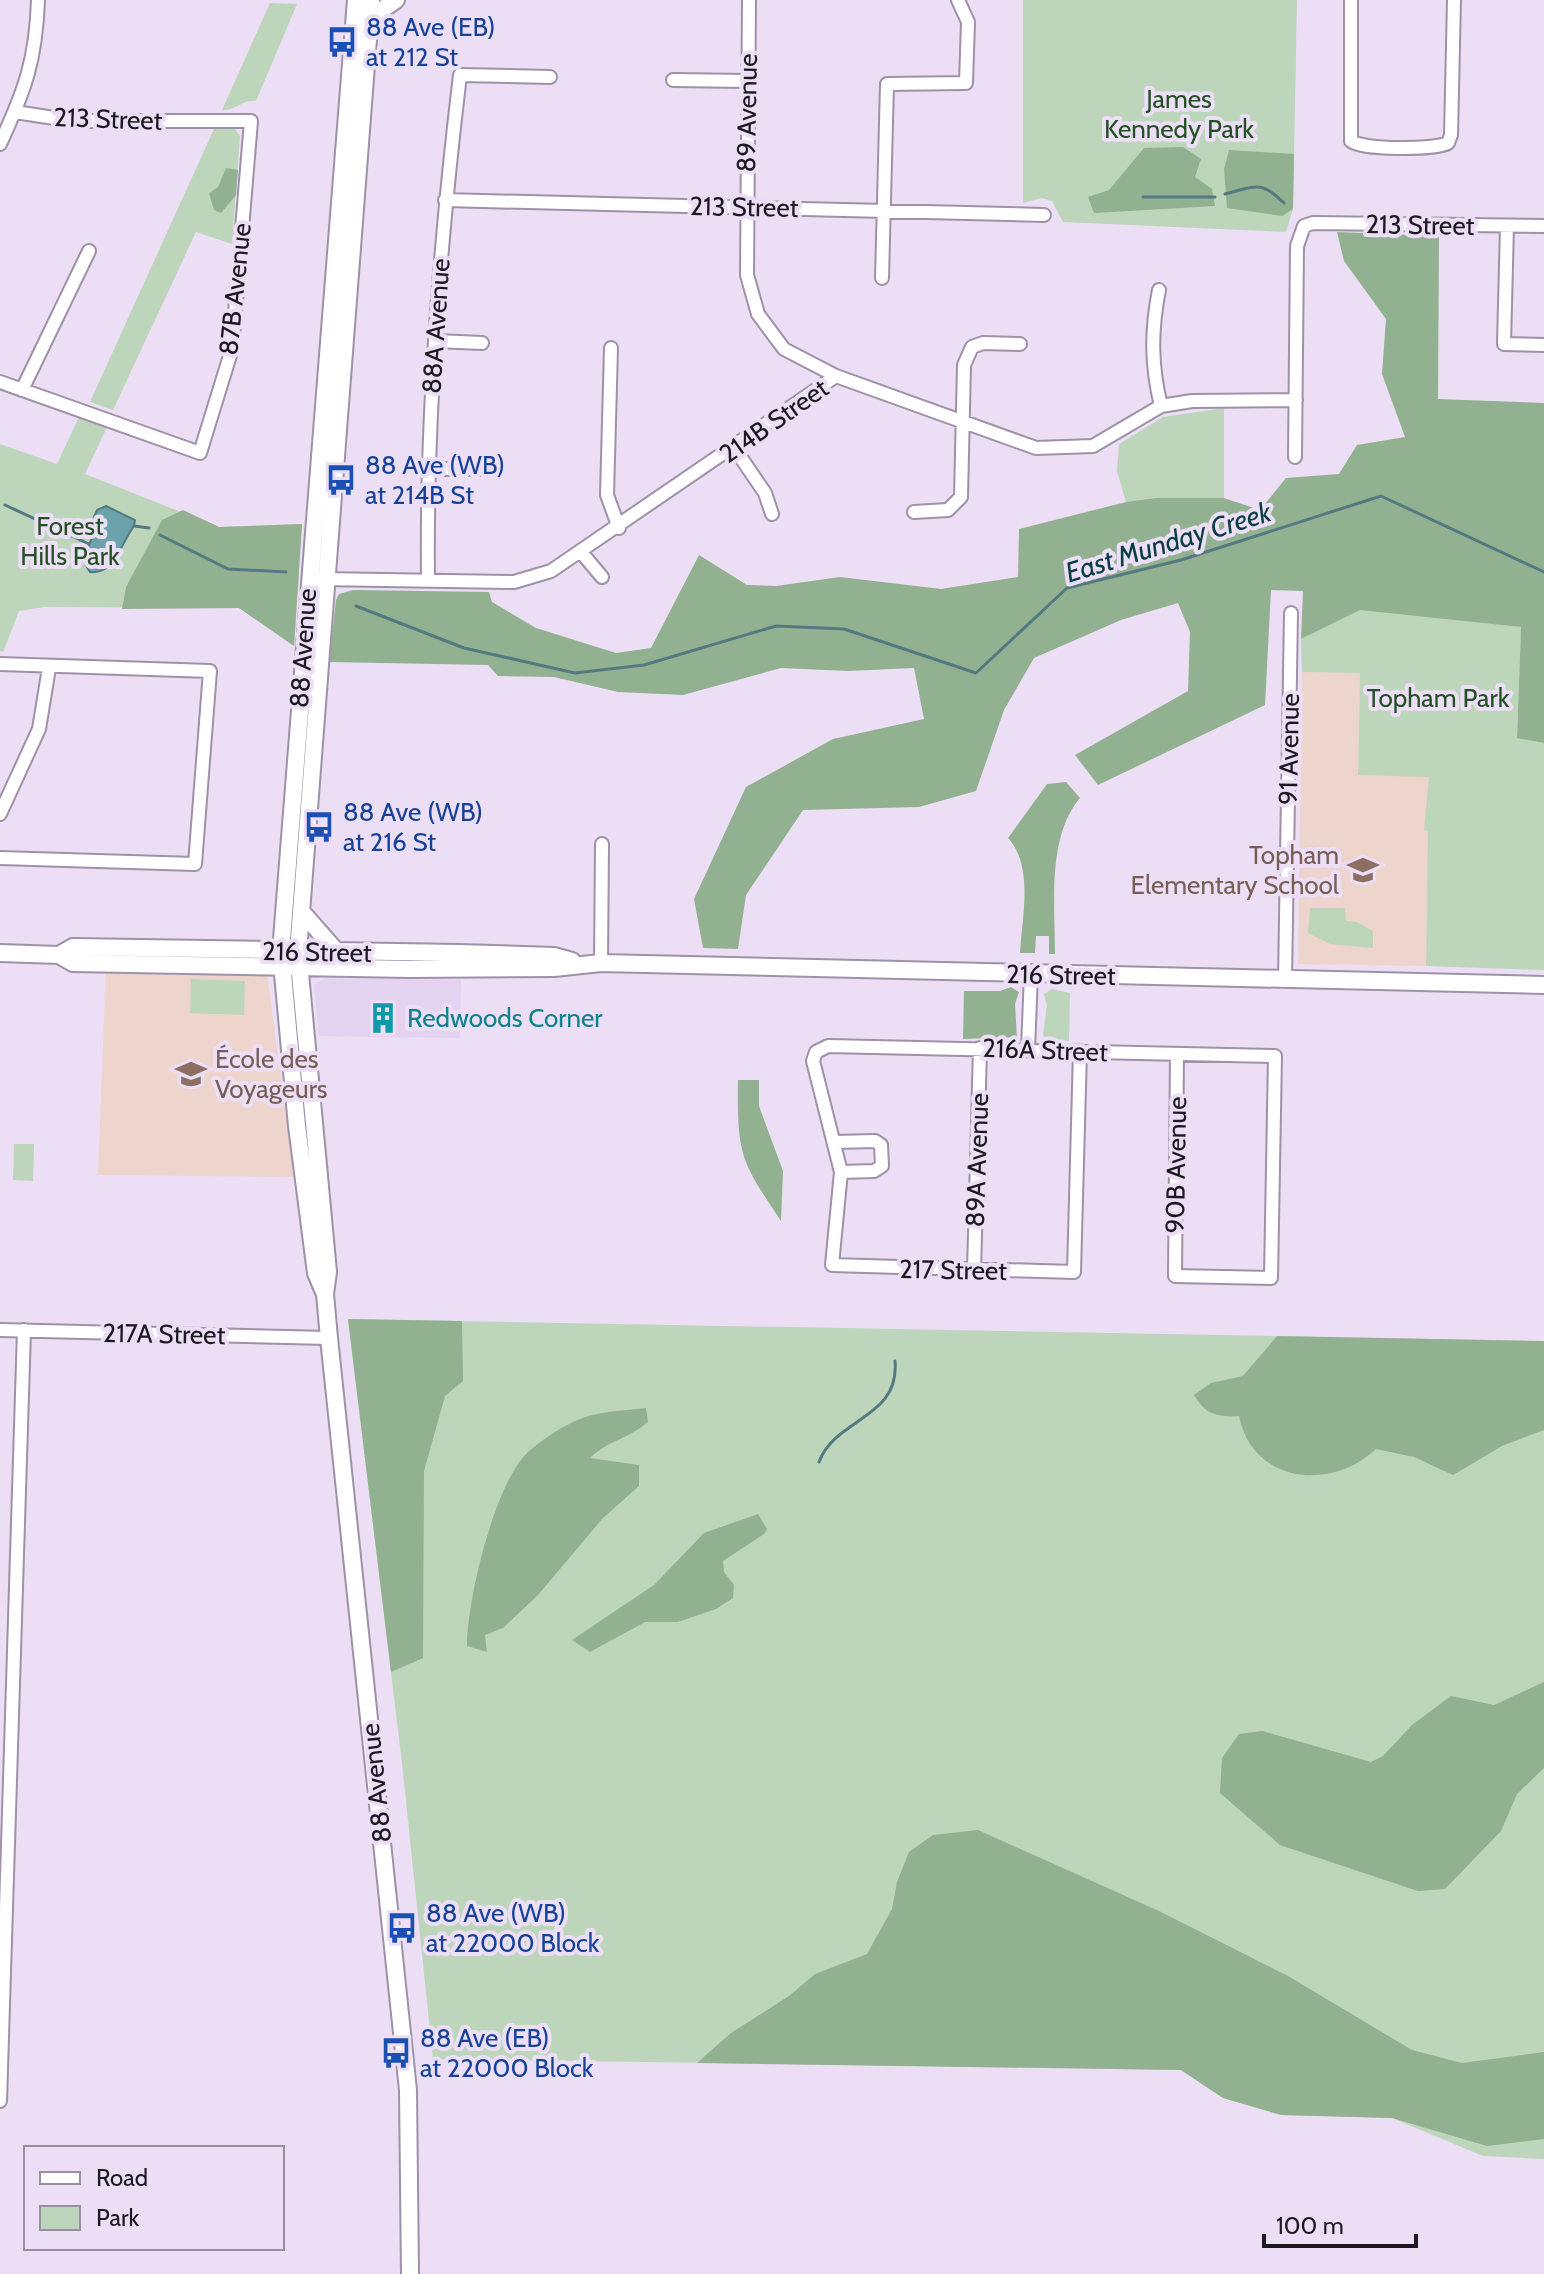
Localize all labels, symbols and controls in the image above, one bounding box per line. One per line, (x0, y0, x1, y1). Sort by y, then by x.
place label: 88 Ave (EB) at 212 St (366, 11, 495, 73)
bus stop icon: 88 Ave (EB) at 212 St (325, 25, 359, 59)
street label: 89 Avenue (730, 53, 764, 173)
park label: James Kennedy Park (1104, 83, 1254, 145)
street label: 213 Street (53, 101, 163, 137)
street label: 213 Street (689, 190, 799, 224)
street label: 213 Street (1365, 208, 1475, 242)
street label: 87B Avenue (212, 221, 258, 357)
street label: 88A Avenue (415, 257, 457, 395)
street label: 214B Street (713, 372, 835, 470)
place label: 88 Ave (WB) at 214B St (365, 449, 505, 511)
bus stop icon: 88 Ave (WB) at 214B St (324, 463, 358, 497)
water label: East Munday Creek (1061, 494, 1276, 589)
park label: Forest Hills Park (20, 510, 120, 572)
street label: 88 Avenue (283, 587, 323, 709)
park label: Topham Park (1367, 682, 1510, 714)
street label: 91 Avenue (1272, 693, 1306, 805)
place label: 88 Ave (WB) at 216 St (343, 796, 483, 858)
bus stop icon: 88 Ave (WB) at 216 St (302, 810, 336, 844)
place label: Topham Elementary School (1131, 839, 1339, 901)
school or university icon: Topham Elementary School (1346, 853, 1380, 887)
street label: 216 Street (262, 935, 372, 969)
street label: 216 Street (1006, 958, 1116, 992)
building icon: Redwoods Corner (366, 1001, 400, 1035)
place label: Redwoods Corner (407, 1002, 603, 1034)
street label: 216A Street (982, 1032, 1109, 1068)
place label: École des Voyageurs (215, 1043, 328, 1105)
school or university icon: École des Voyageurs (174, 1057, 208, 1091)
street label: 89A Avenue (959, 1092, 995, 1228)
street label: 90B Avenue (1159, 1096, 1193, 1234)
street label: 217 Street (899, 1253, 1007, 1287)
street label: 217A Street (102, 1317, 226, 1351)
street label: 88 Avenue (354, 1722, 398, 1844)
place label: 88 Ave (WB) at 22000 Block (426, 1897, 600, 1959)
bus stop icon: 88 Ave (WB) at 22000 Block (385, 1911, 419, 1945)
place label: 88 Ave (EB) at 22000 Block (420, 2022, 594, 2084)
bus stop icon: 88 Ave (EB) at 22000 Block (379, 2036, 413, 2070)
legend (24, 2146, 284, 2250)
text: Road (96, 2163, 148, 2192)
scale bar (1264, 2198, 1416, 2248)
text: Park (96, 2203, 139, 2232)
text: 100 m (1276, 2211, 1344, 2240)

